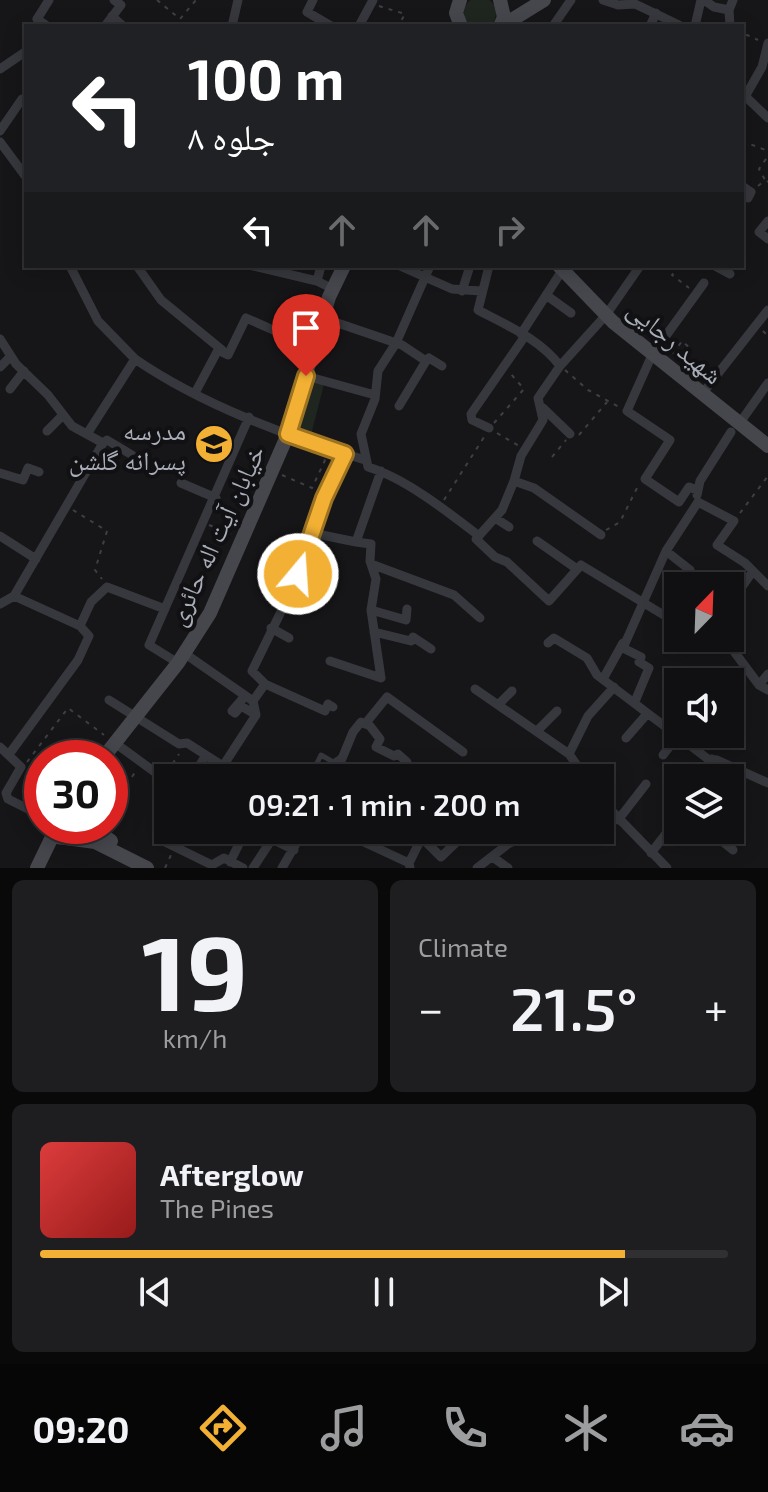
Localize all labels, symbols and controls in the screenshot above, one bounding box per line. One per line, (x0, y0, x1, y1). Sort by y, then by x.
text: 100 m (188, 44, 344, 111)
icon: left (56, 56, 160, 160)
text: جلوه ۸ (188, 114, 275, 157)
icon: left (236, 208, 280, 252)
icon: ahead (320, 208, 364, 252)
icon: ahead (404, 208, 448, 252)
icon: right (488, 208, 532, 252)
street label: شهید رجایی (621, 292, 730, 391)
pin (272, 294, 340, 376)
icon: arrive (284, 306, 328, 350)
place label: مدرسه پسرانه گلشن (69, 414, 186, 477)
school or university icon: مدرسه پسرانه گلشن (193, 423, 235, 465)
street label: خیابان آیت اله حائری (160, 440, 272, 631)
position arrow (256, 532, 340, 616)
north arrow (664, 572, 744, 652)
map controls (664, 572, 744, 844)
button: sound (664, 668, 744, 748)
speed limit sign: 30 (24, 740, 128, 844)
button: layers (664, 764, 744, 844)
text: 09:21 · 1 min · 200 m (248, 786, 520, 822)
text: 19 (142, 907, 248, 1032)
text: Climate (418, 931, 508, 962)
text: 21.5° (510, 971, 638, 1043)
text: − (418, 981, 444, 1034)
text: + (704, 981, 728, 1034)
text: km/h (163, 1022, 227, 1053)
text: Afterglow (160, 1156, 304, 1192)
text: The Pines (160, 1192, 274, 1223)
icon: previous (133, 1270, 177, 1314)
icon: pause (362, 1270, 406, 1314)
icon: next (591, 1270, 635, 1314)
icon: directions (195, 1400, 251, 1456)
icon: music (316, 1400, 372, 1456)
icon: phone (437, 1400, 493, 1456)
icon: climate (558, 1400, 614, 1456)
icon: car (679, 1400, 735, 1456)
text: 09:20 (33, 1407, 129, 1450)

